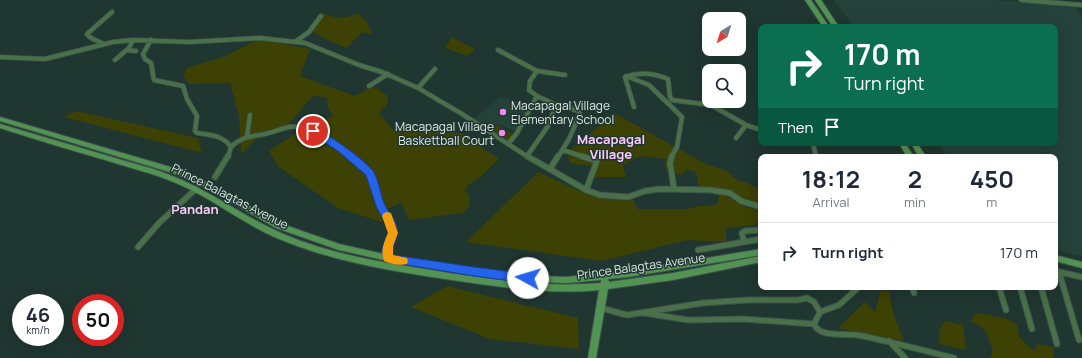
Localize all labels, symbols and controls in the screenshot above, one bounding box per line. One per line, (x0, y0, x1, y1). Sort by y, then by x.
north arrow (702, 12, 746, 56)
map controls (702, 12, 746, 108)
text: 170 m (844, 35, 920, 73)
icon: right (778, 40, 830, 92)
button: search (702, 64, 746, 108)
text: Turn right (844, 71, 925, 95)
place label: Macapagal Village Elementary School (511, 97, 614, 128)
marker: Macapagal Village Elementary School (498, 107, 508, 117)
pin (296, 114, 330, 148)
icon: arrive (821, 116, 843, 138)
text: Then (778, 117, 813, 138)
place label: Macapagal Village Baskettball Court (395, 118, 494, 149)
icon: arrive (302, 120, 324, 142)
marker: Macapagal Village Baskettball Court (497, 128, 507, 138)
district label: Macapagal Village (577, 130, 645, 163)
street label: Prince Balagtas Avenue (169, 159, 291, 233)
text: 18:12 (802, 162, 860, 195)
text: 2 (908, 162, 922, 195)
text: 450 (970, 162, 1014, 195)
text: Arrival (812, 193, 850, 211)
text: min (904, 193, 926, 211)
text: m (986, 193, 997, 211)
district label: Pandan (171, 200, 219, 218)
icon: right (778, 242, 800, 264)
text: Turn right (812, 242, 883, 263)
text: 170 m (1000, 242, 1038, 263)
street label: Prince Balagtas Avenue (576, 249, 706, 283)
position arrow (507, 257, 549, 299)
speed limit sign: 50 (72, 294, 124, 346)
text: 46 (26, 301, 50, 328)
text: km/h (26, 323, 50, 337)

